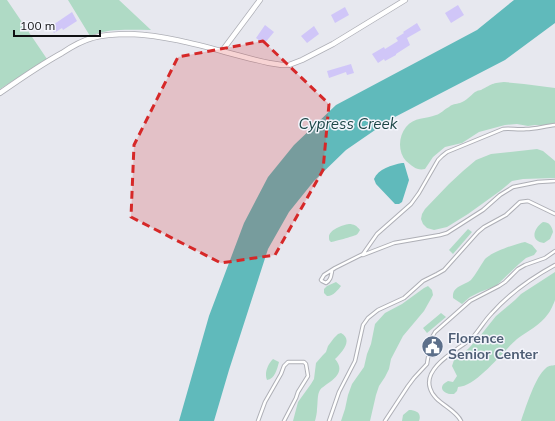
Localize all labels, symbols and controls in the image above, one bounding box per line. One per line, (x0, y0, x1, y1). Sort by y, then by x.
scale bar (14, 12, 100, 38)
text: 100 m (20, 18, 55, 33)
water label: Cypress Creek (299, 114, 399, 133)
place label: Florence Senior Center (448, 329, 539, 363)
public building icon: Florence Senior Center (419, 333, 445, 359)

